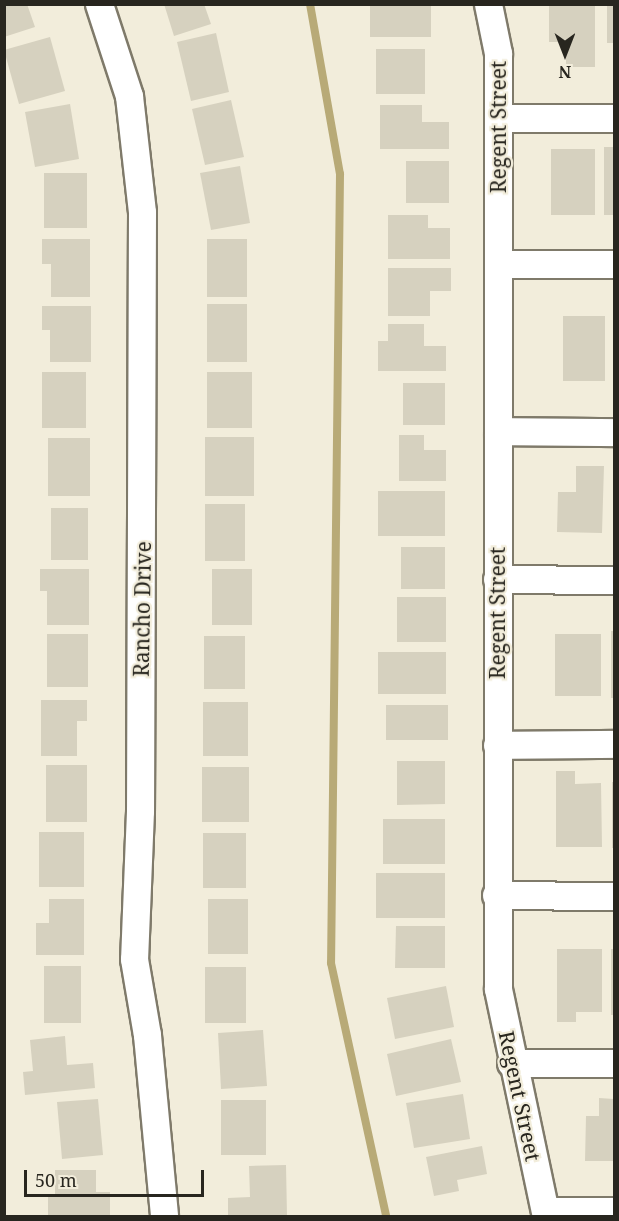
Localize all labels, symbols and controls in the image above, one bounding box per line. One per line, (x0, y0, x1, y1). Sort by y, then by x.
north arrow (535, 24, 595, 84)
street label: Regent Street (485, 61, 511, 193)
text: N (559, 61, 571, 83)
street label: Rancho Drive (128, 541, 156, 677)
street label: Regent Street (484, 547, 510, 679)
street label: Regent Street (494, 1029, 546, 1163)
scale bar (27, 1158, 207, 1196)
text: 50 m (35, 1168, 77, 1192)

